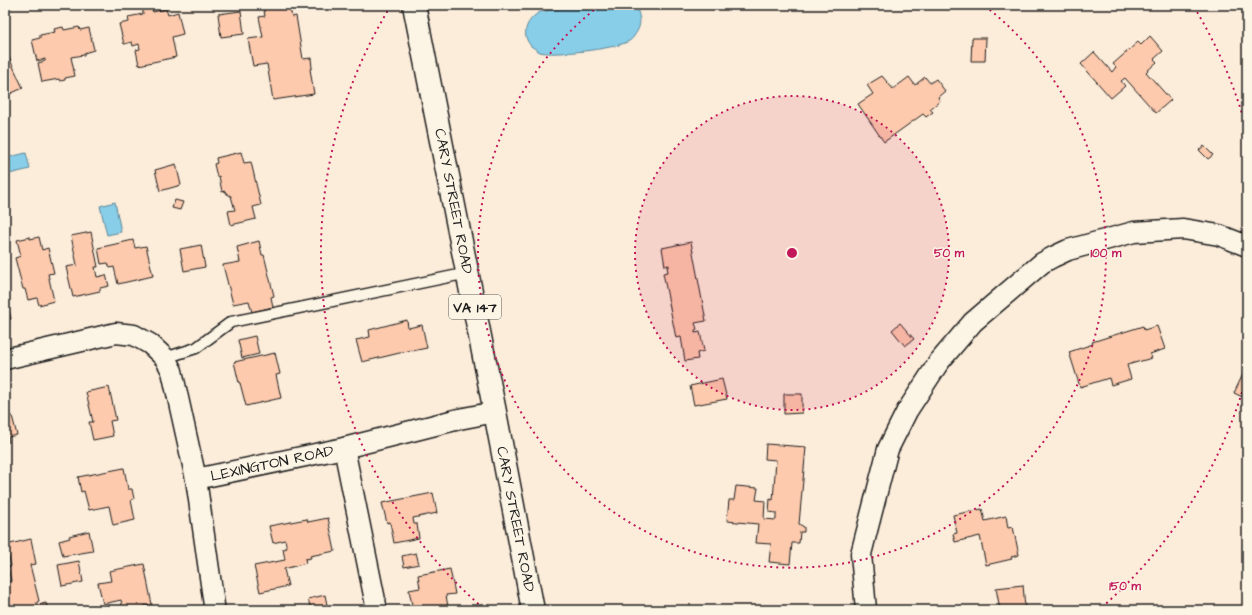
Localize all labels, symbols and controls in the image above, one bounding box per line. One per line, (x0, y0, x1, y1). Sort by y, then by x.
street label: CARY STREET ROAD (429, 127, 478, 276)
text: 50 m (934, 245, 965, 262)
text: 100 m (1091, 245, 1122, 262)
centre of rings (785, 246, 799, 260)
road number: VA 147 (449, 295, 501, 319)
street label: LEXINGTON ROAD (209, 440, 336, 487)
street label: CARY STREET ROAD (491, 445, 540, 594)
text: 150 m (1109, 578, 1142, 595)

